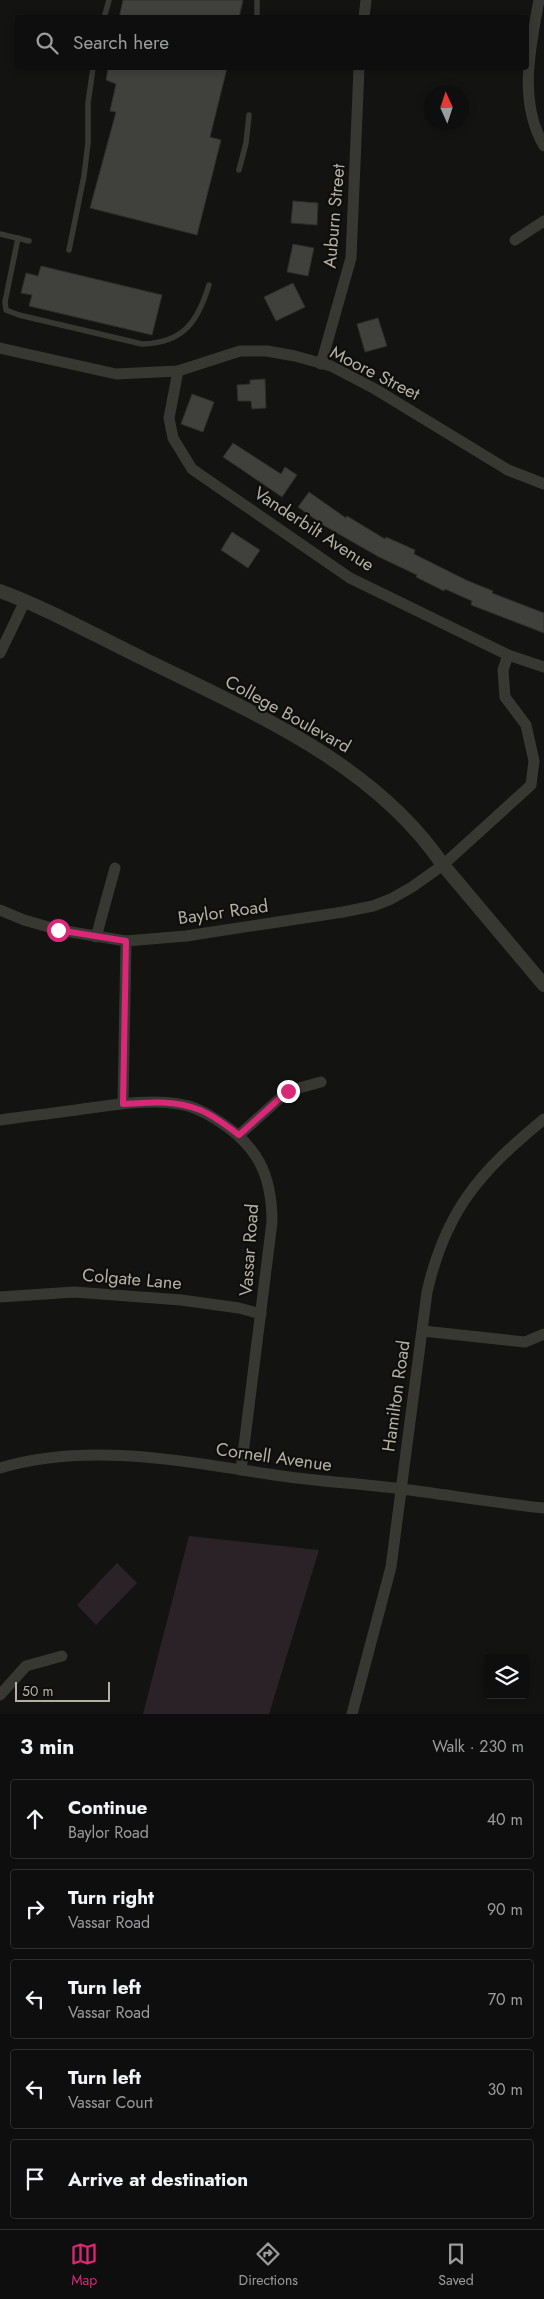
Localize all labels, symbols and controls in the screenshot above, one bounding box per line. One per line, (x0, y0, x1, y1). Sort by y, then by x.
search box (15, 15, 529, 70)
icon: search (33, 29, 61, 57)
text: Search here (73, 29, 169, 56)
north arrow (424, 85, 469, 130)
street label: Auburn Street (316, 162, 352, 269)
street label: Moore Street (326, 339, 425, 407)
street label: Vanderbilt Avenue (249, 480, 379, 578)
street label: College Boulevard (220, 669, 356, 759)
street label: Baylor Road (176, 893, 270, 931)
route start (47, 919, 70, 942)
route end (277, 1080, 300, 1103)
street label: Vassar Road (233, 1203, 265, 1297)
street label: Colgate Lane (81, 1262, 183, 1296)
street label: Hamilton Road (375, 1339, 417, 1453)
street label: Cornell Avenue (214, 1436, 334, 1478)
map controls (484, 1654, 529, 1699)
button: layers (484, 1654, 529, 1699)
scale bar (15, 1679, 110, 1702)
text: 50 m (22, 1681, 53, 1701)
text: 3 min (20, 1732, 74, 1762)
text: Walk · 230 m (432, 1735, 524, 1758)
text: Continue (68, 1794, 147, 1821)
icon: ahead (21, 1805, 49, 1833)
text: 40 m (487, 1808, 523, 1831)
text: Baylor Road (68, 1821, 149, 1844)
text: Turn right (68, 1884, 154, 1911)
icon: right (21, 1895, 49, 1923)
text: 90 m (487, 1898, 523, 1921)
text: Vassar Road (68, 1911, 150, 1934)
text: Turn left (68, 1974, 141, 2001)
icon: left (21, 1985, 49, 2013)
text: 70 m (488, 1988, 523, 2011)
text: Vassar Road (68, 2001, 150, 2024)
text: Turn left (68, 2064, 141, 2091)
icon: left (21, 2075, 49, 2103)
text: 30 m (487, 2078, 523, 2101)
text: Vassar Court (68, 2091, 153, 2114)
icon: arrive (21, 2165, 49, 2193)
text: Arrive at destination (68, 2166, 248, 2193)
tab: Map (70, 2240, 98, 2290)
tab: Directions (239, 2240, 298, 2290)
tab: Saved (438, 2240, 474, 2290)

